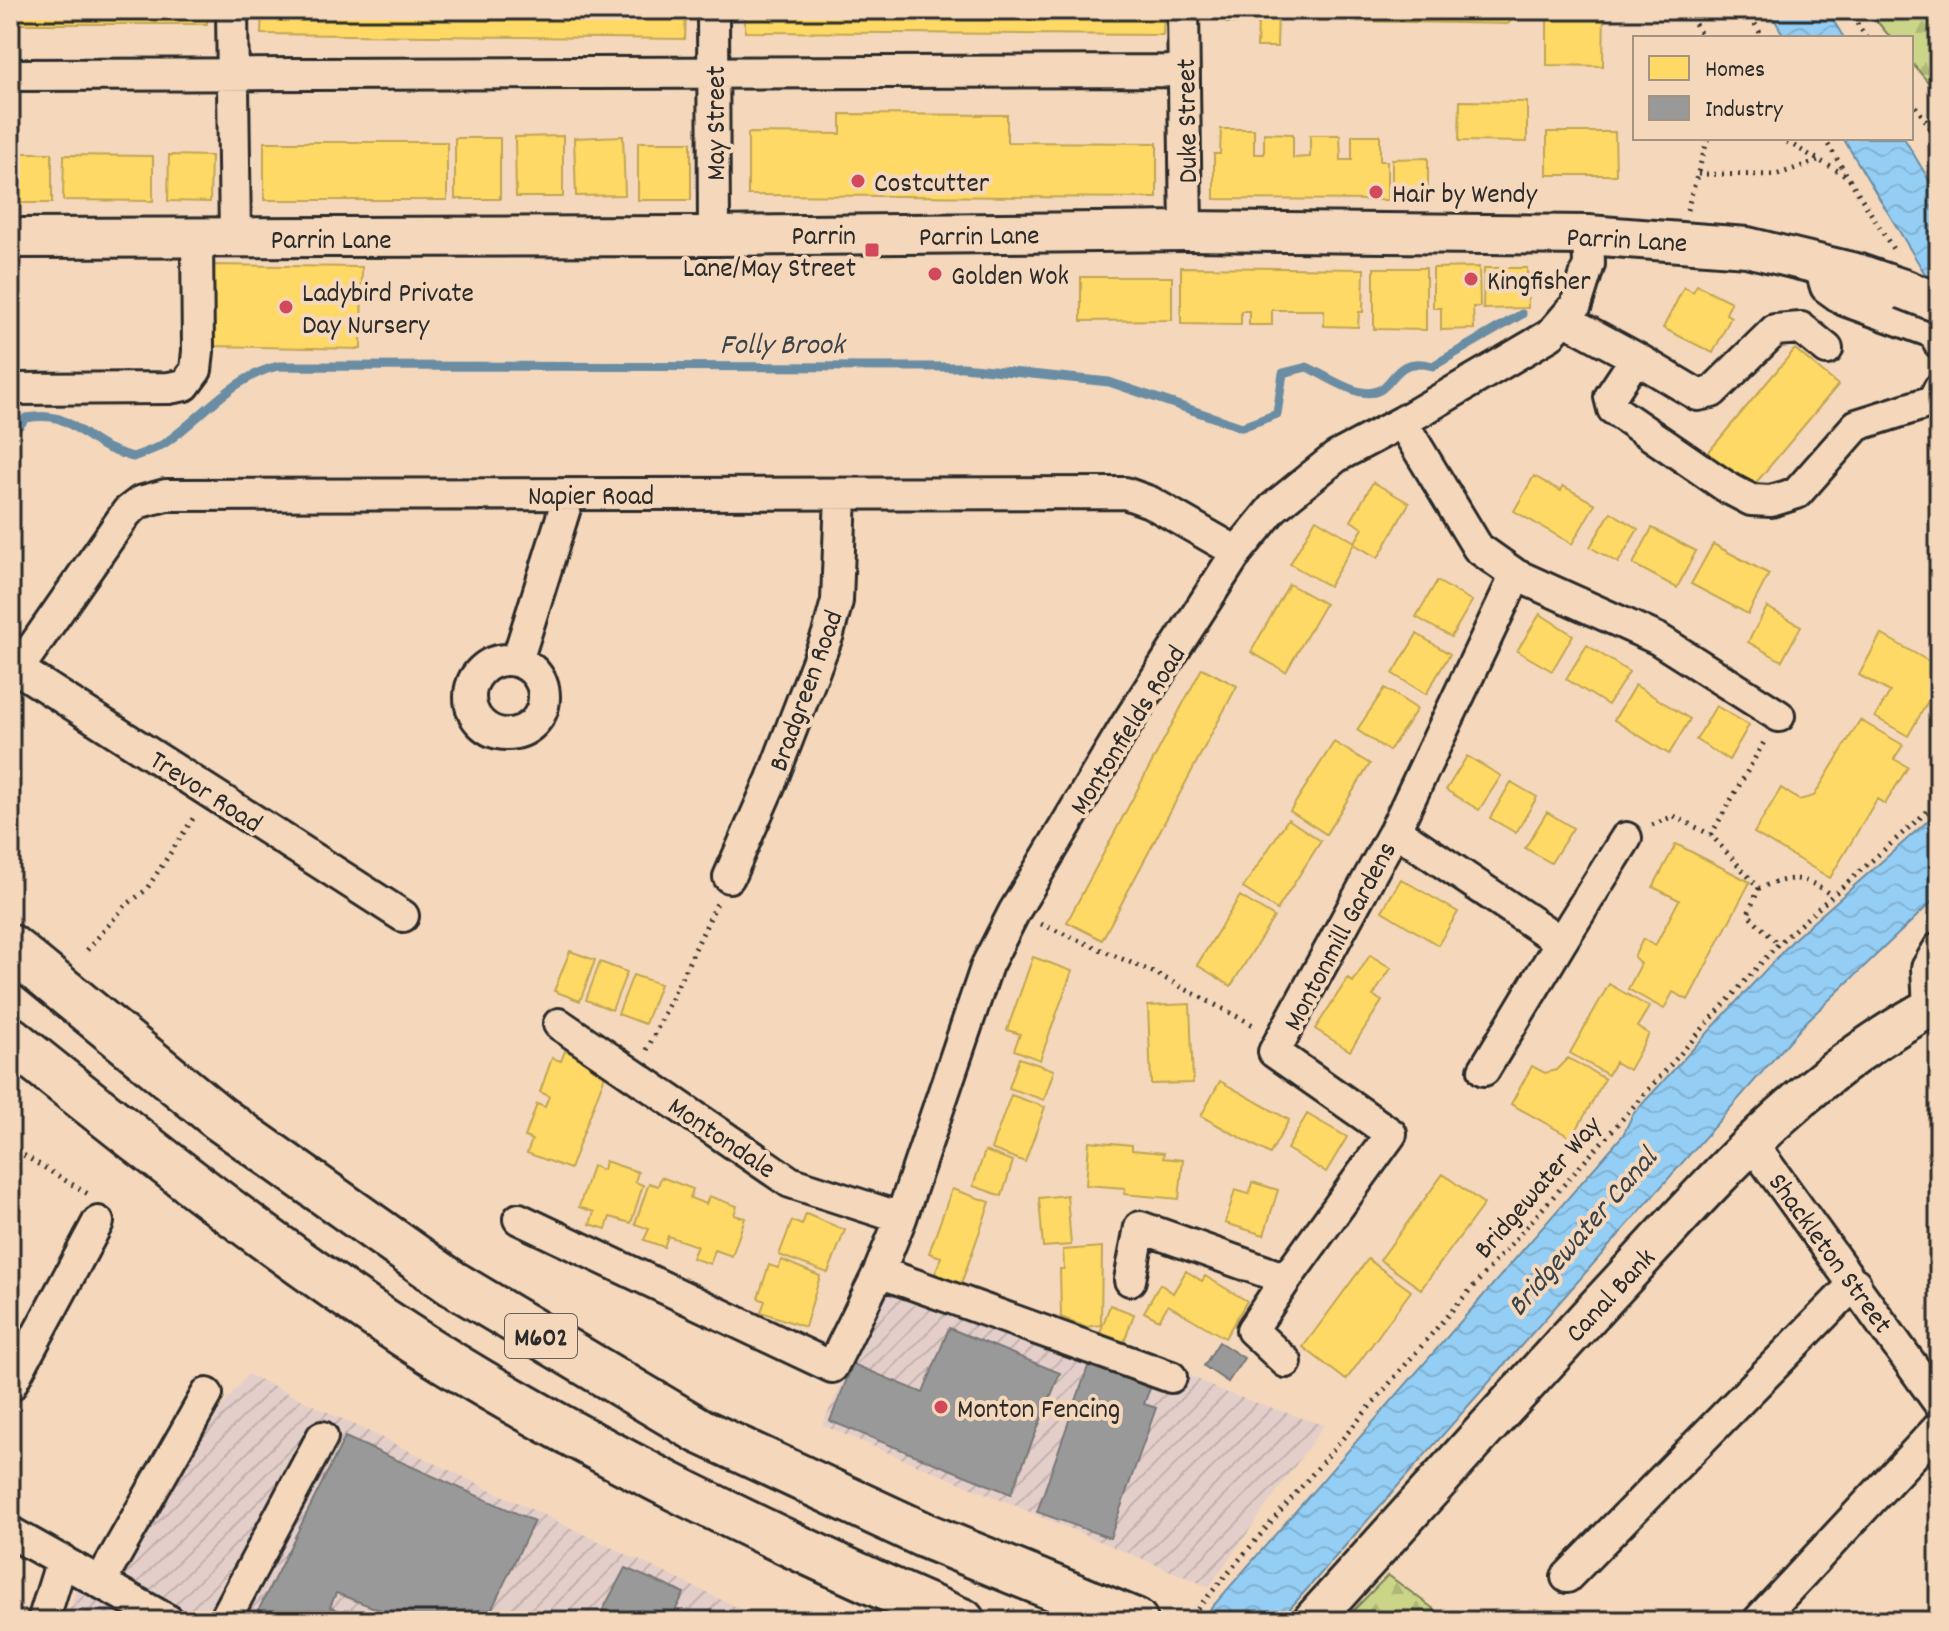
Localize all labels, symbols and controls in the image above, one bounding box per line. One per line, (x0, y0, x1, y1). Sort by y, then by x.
legend (1633, 36, 1913, 140)
text: Homes (1705, 54, 1765, 88)
street label: Duke Street (1169, 58, 1211, 184)
street label: May Street (699, 65, 739, 181)
text: Industry (1705, 94, 1784, 128)
place label: Costcutter (874, 166, 990, 206)
marker: Costcutter (849, 172, 867, 190)
place label: Hair by Wendy (1392, 177, 1538, 217)
marker: Hair by Wendy (1367, 183, 1385, 201)
street label: Parrin Lane (918, 218, 1040, 260)
place label: Parrin Lane/May Street (683, 219, 856, 291)
street label: Parrin Lane (1565, 220, 1688, 266)
street label: Parrin Lane (271, 223, 391, 263)
marker: Parrin Lane/May Street (863, 241, 881, 259)
place label: Golden Wok (951, 259, 1069, 299)
place label: Kingfisher (1487, 264, 1591, 304)
marker: Golden Wok (926, 265, 944, 283)
marker: Kingfisher (1462, 270, 1480, 288)
place label: Ladybird Private Day Nursery (302, 276, 474, 348)
marker: Ladybird Private Day Nursery (277, 298, 295, 316)
water label: Folly Brook (720, 326, 847, 369)
street label: Napier Road (528, 479, 654, 519)
street label: Bradgreen Road (761, 605, 856, 778)
street label: Montonfields Road (1062, 639, 1198, 824)
street label: Trevor Road (140, 743, 269, 846)
street label: Montonmill Gardens (1276, 835, 1409, 1039)
street label: Montondale (658, 1089, 782, 1191)
street label: Bridgewater Way (1466, 1109, 1614, 1269)
water label: Bridgewater Canal (1499, 1138, 1672, 1328)
street label: Shackleton Street (1756, 1166, 1900, 1344)
street label: Canal Bank (1558, 1241, 1667, 1354)
road number: M602 (505, 1314, 577, 1358)
place label: Monton Fencing (957, 1392, 1120, 1432)
marker: Monton Fencing (932, 1398, 950, 1416)

